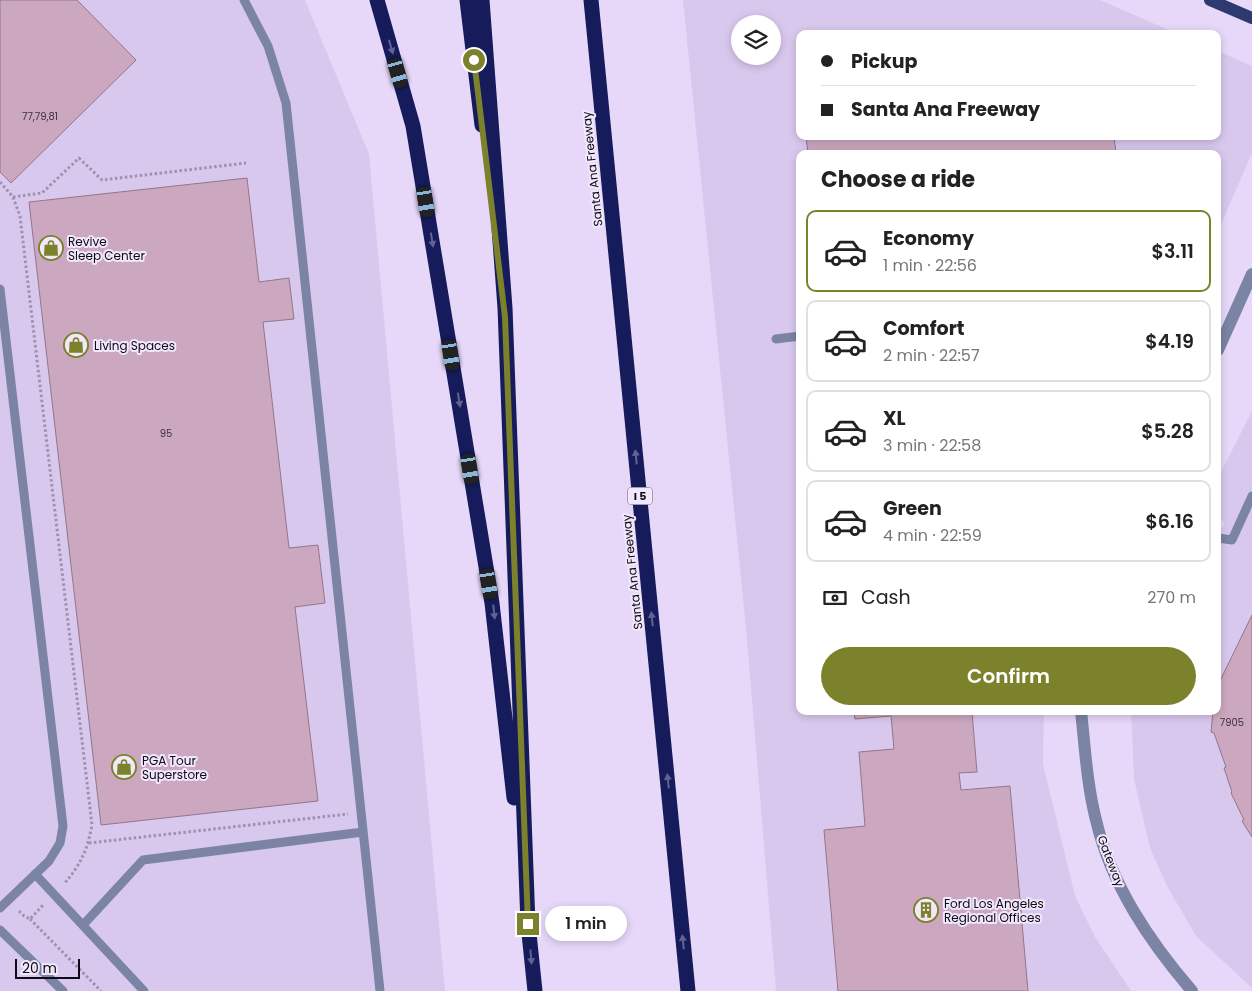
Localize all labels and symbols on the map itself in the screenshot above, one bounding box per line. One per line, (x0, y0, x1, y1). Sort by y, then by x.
one-way arrow (387, 39, 395, 54)
route start (463, 49, 485, 71)
car (386, 57, 409, 89)
house number: 77,79,81 (22, 109, 58, 124)
street label: Santa Ana Freeway (577, 110, 607, 227)
car (416, 186, 435, 218)
one-way arrow (429, 232, 437, 248)
place label: Revive Sleep Center (68, 233, 145, 264)
shop icon: Revive Sleep Center (38, 235, 64, 261)
shop icon: Living Spaces (63, 332, 89, 358)
place label: Living Spaces (94, 337, 175, 354)
car (441, 339, 460, 371)
one-way arrow (455, 392, 463, 408)
house number: 95 (160, 426, 172, 441)
one-way arrow (632, 449, 640, 465)
car (460, 453, 479, 485)
road number: I 5 (628, 488, 652, 504)
street label: Santa Ana Freeway (617, 513, 647, 630)
car (479, 568, 498, 600)
one-way arrow (490, 604, 498, 620)
one-way arrow (648, 611, 656, 627)
house number: 7905 (1220, 715, 1244, 730)
place label: PGA Tour Superstore (142, 752, 207, 783)
shop icon: PGA Tour Superstore (111, 754, 137, 780)
one-way arrow (663, 772, 671, 788)
street label: Gateway (1093, 833, 1129, 889)
place label: Ford Los Angeles Regional Offices (944, 895, 1044, 926)
building icon: Ford Los Angeles Regional Offices (913, 897, 939, 923)
callout: 1 min (546, 906, 628, 942)
route end (517, 913, 539, 935)
one-way arrow (679, 934, 687, 950)
one-way arrow (527, 950, 535, 966)
scale bar (15, 956, 80, 979)

